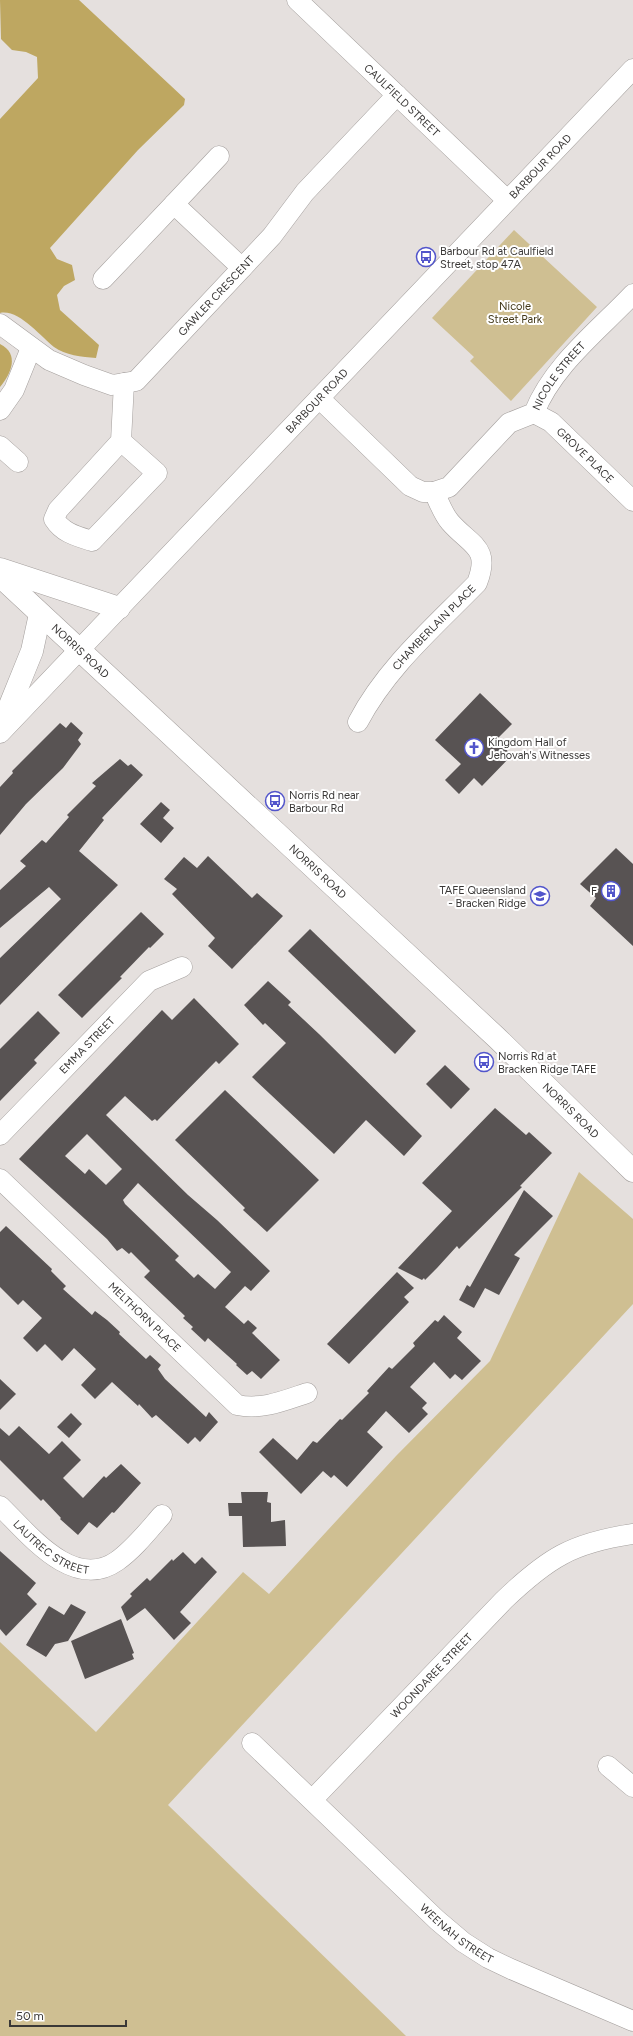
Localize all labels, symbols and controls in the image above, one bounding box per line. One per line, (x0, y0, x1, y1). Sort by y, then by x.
street label: CAULFIELD STREET (362, 61, 442, 139)
street label: BARBOUR ROAD (507, 131, 574, 201)
place label: Barbour Rd at Caulfield Street, stop 47A (440, 245, 554, 271)
bus stop icon: Barbour Rd at Caulfield Street, stop 47A (415, 246, 437, 268)
street label: GAWLER CRESCENT (175, 253, 257, 338)
park label: Nicole Street Park (488, 300, 543, 326)
street label: NICOLE STREET (529, 339, 588, 412)
street label: BARBOUR ROAD (283, 366, 351, 436)
street label: GROVE PLACE (554, 425, 617, 486)
street label: CHAMBERLAIN PLACE (389, 582, 478, 673)
street label: NORRIS ROAD (49, 621, 112, 681)
place label: Kingdom Hall of Jehovah's Witnesses (488, 736, 590, 762)
church icon: Kingdom Hall of Jehovah's Witnesses (463, 737, 485, 759)
place label: Norris Rd near Barbour Rd (289, 789, 360, 815)
bus stop icon: Norris Rd near Barbour Rd (264, 790, 286, 812)
street label: NORRIS ROAD (286, 842, 350, 902)
building icon: F (600, 880, 622, 902)
place label: TAFE Queensland - Bracken Ridge (439, 884, 526, 910)
school or university icon: TAFE Queensland - Bracken Ridge (529, 885, 551, 907)
place label: F (591, 885, 597, 898)
street label: EMMA STREET (56, 1014, 117, 1076)
place label: Norris Rd at Bracken Ridge TAFE (498, 1050, 596, 1076)
bus stop icon: Norris Rd at Bracken Ridge TAFE (473, 1051, 495, 1073)
street label: NORRIS ROAD (540, 1080, 602, 1141)
street label: MELTHORN PLACE (106, 1279, 184, 1355)
street label: LAUTREC STREET (11, 1517, 90, 1576)
street label: WOONDAREE STREET (388, 1630, 475, 1721)
street label: WEENAH STREET (418, 1901, 495, 1966)
scale bar (10, 2002, 126, 2028)
text: 50 m (16, 2009, 44, 2023)

